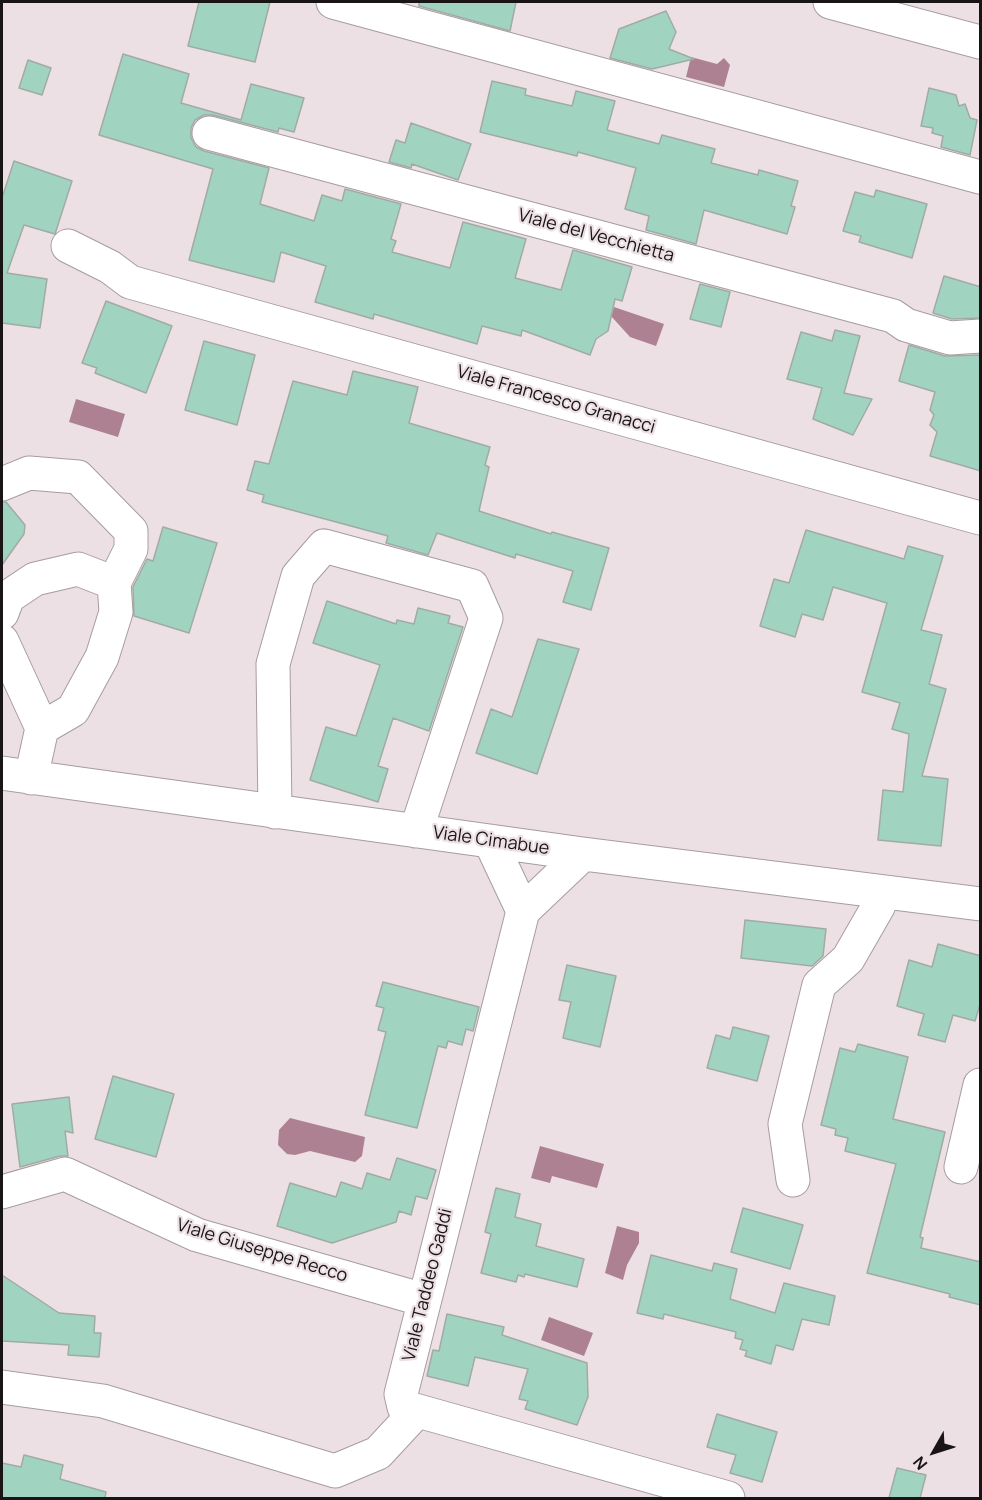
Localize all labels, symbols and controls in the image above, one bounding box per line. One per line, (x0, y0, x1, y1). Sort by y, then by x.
street label: Viale del Vecchietta (516, 205, 676, 267)
street label: Viale Francesco Granacci (454, 361, 658, 439)
street label: Viale Cimabue (431, 822, 551, 860)
street label: Viale Taddeo Gaddi (399, 1206, 457, 1364)
street label: Viale Giuseppe Recco (174, 1215, 350, 1287)
north arrow (904, 1422, 964, 1482)
text: N (908, 1452, 932, 1475)

